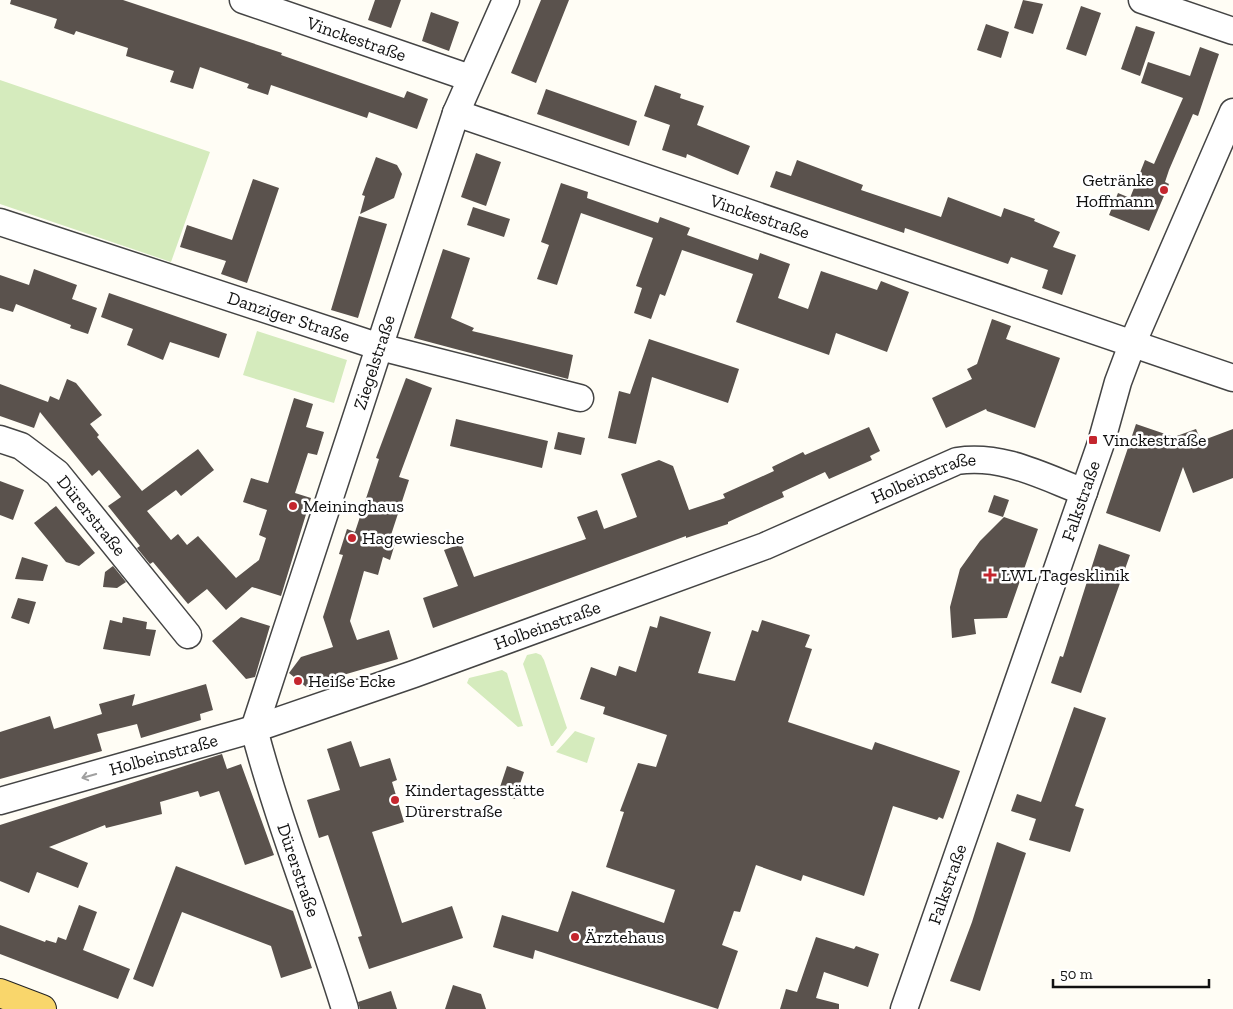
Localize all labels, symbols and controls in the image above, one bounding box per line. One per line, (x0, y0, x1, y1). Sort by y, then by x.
street label: Vinckestraße (303, 11, 409, 66)
place label: Getränke Hoffmann (1076, 169, 1155, 212)
marker: Getränke Hoffmann (1158, 184, 1170, 196)
street label: Vinckestraße (706, 189, 812, 244)
street label: Danziger Straße (225, 287, 353, 347)
street label: Ziegelstraße (349, 312, 400, 412)
place label: Vinckestraße (1102, 429, 1207, 451)
marker: Vinckestraße (1087, 434, 1099, 446)
street label: Holbeinstraße (868, 449, 976, 509)
street label: Falkstraße (1057, 458, 1105, 544)
street label: Dürerstraße (52, 471, 131, 560)
place label: Meininghaus (303, 495, 404, 517)
marker: Meininghaus (287, 500, 299, 512)
place label: Hagewiesche (362, 527, 464, 549)
marker: Hagewiesche (346, 532, 358, 544)
place label: LWL Tagesklinik (1001, 564, 1130, 586)
marker: LWL Tagesklinik (983, 568, 997, 582)
street label: Holbeinstraße (491, 596, 603, 655)
place label: Heiße Ecke (308, 670, 395, 692)
marker: Heiße Ecke (292, 675, 304, 687)
street label: Holbeinstraße (107, 729, 220, 780)
one-way arrow (82, 771, 98, 781)
place label: Kindertagesstätte Dürerstraße (405, 779, 544, 822)
marker: Kindertagesstätte Dürerstraße (389, 794, 401, 806)
street label: Dürerstraße (272, 821, 325, 920)
street label: Falkstraße (923, 841, 972, 927)
place label: Ärztehaus (585, 926, 665, 948)
marker: Ärztehaus (569, 931, 581, 943)
scale bar (1053, 956, 1209, 988)
text: 50 m (1060, 965, 1093, 983)

